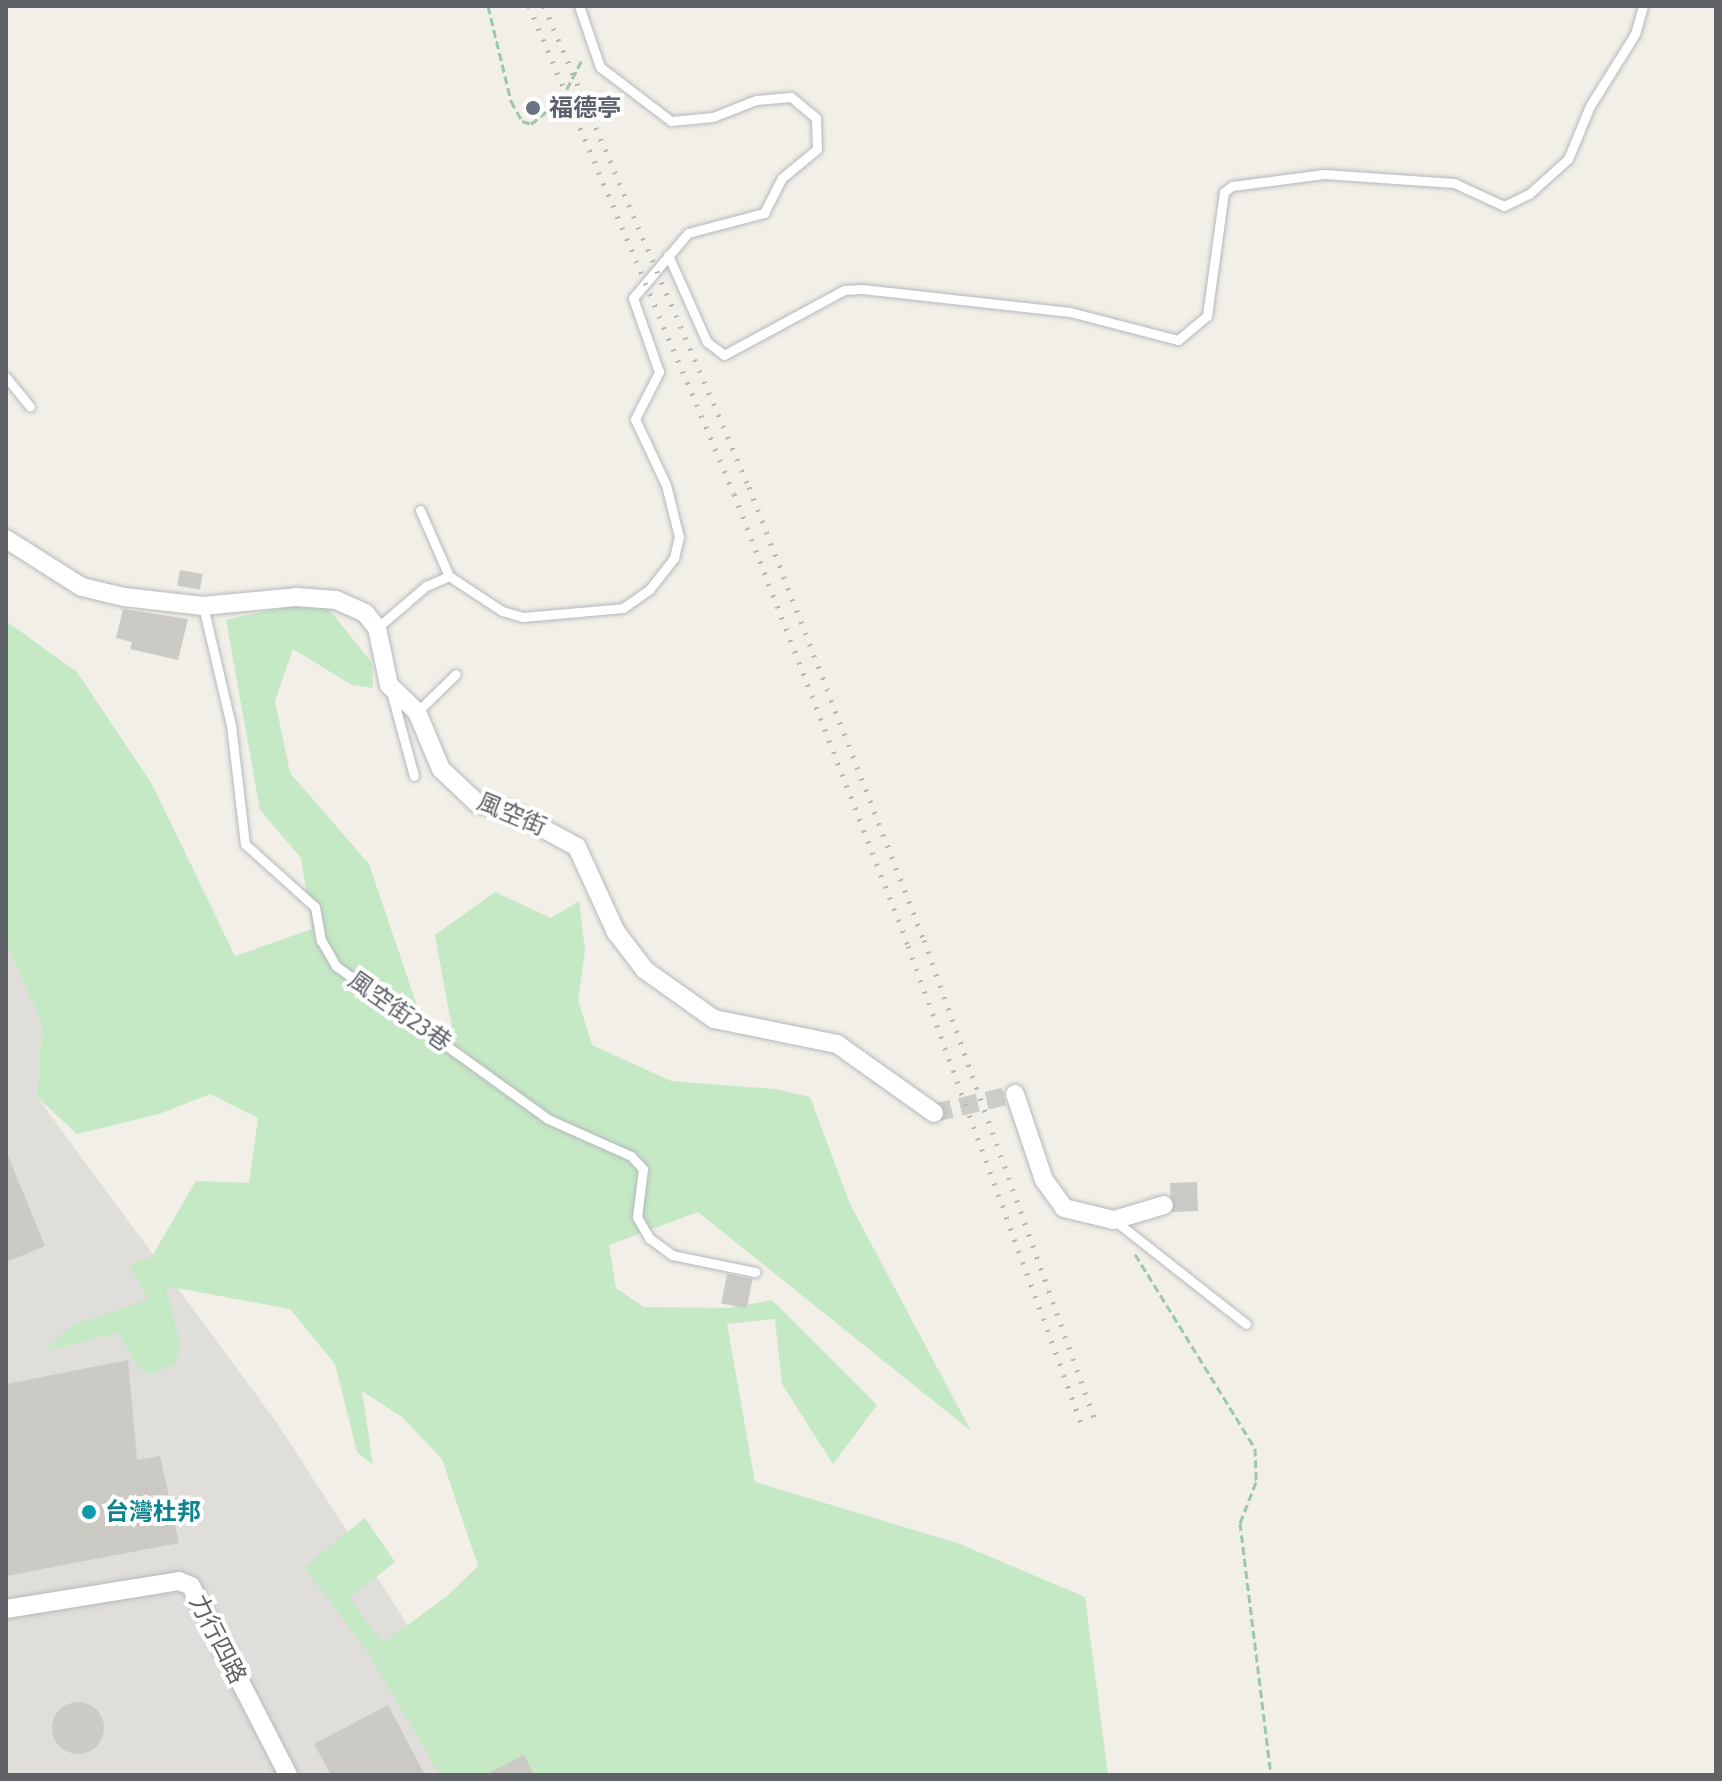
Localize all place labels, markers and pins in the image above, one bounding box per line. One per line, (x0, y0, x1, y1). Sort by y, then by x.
place label: 福德亭 (549, 94, 621, 122)
marker: 福德亭 (524, 99, 542, 117)
place label: 台灣杜邦 (105, 1498, 201, 1526)
marker: 台灣杜邦 (80, 1503, 98, 1521)

